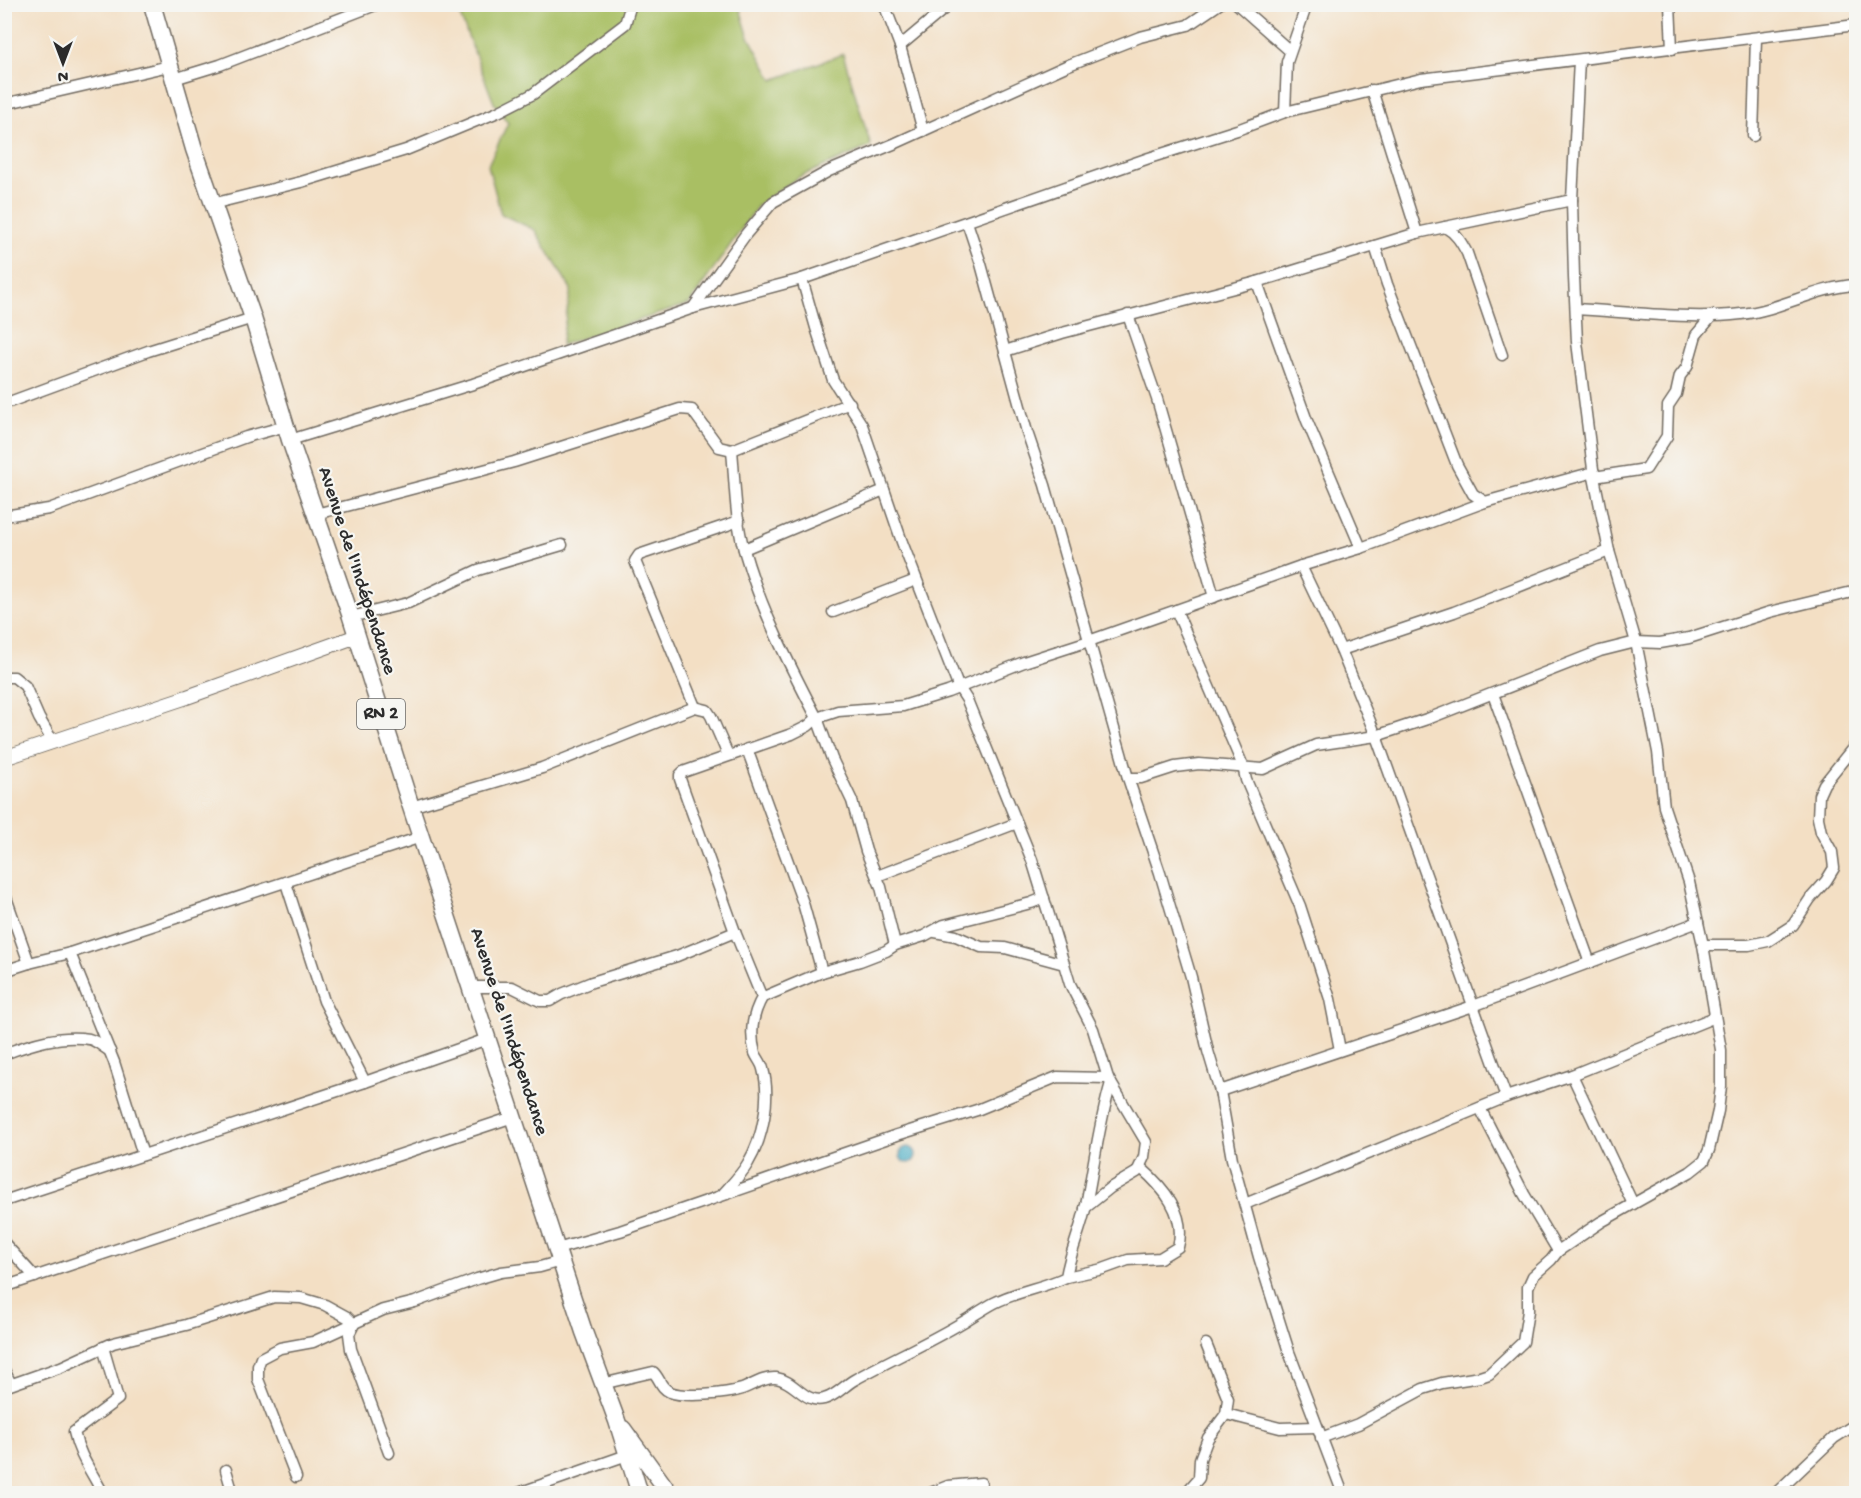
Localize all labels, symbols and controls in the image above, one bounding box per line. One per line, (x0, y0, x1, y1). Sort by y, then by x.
north arrow (33, 33, 93, 93)
text: N (57, 65, 68, 84)
street label: Avenue de l'Indépendance (312, 464, 401, 678)
road number: RN 2 (357, 699, 405, 729)
street label: Avenue de l'Indépendance (464, 925, 553, 1139)

